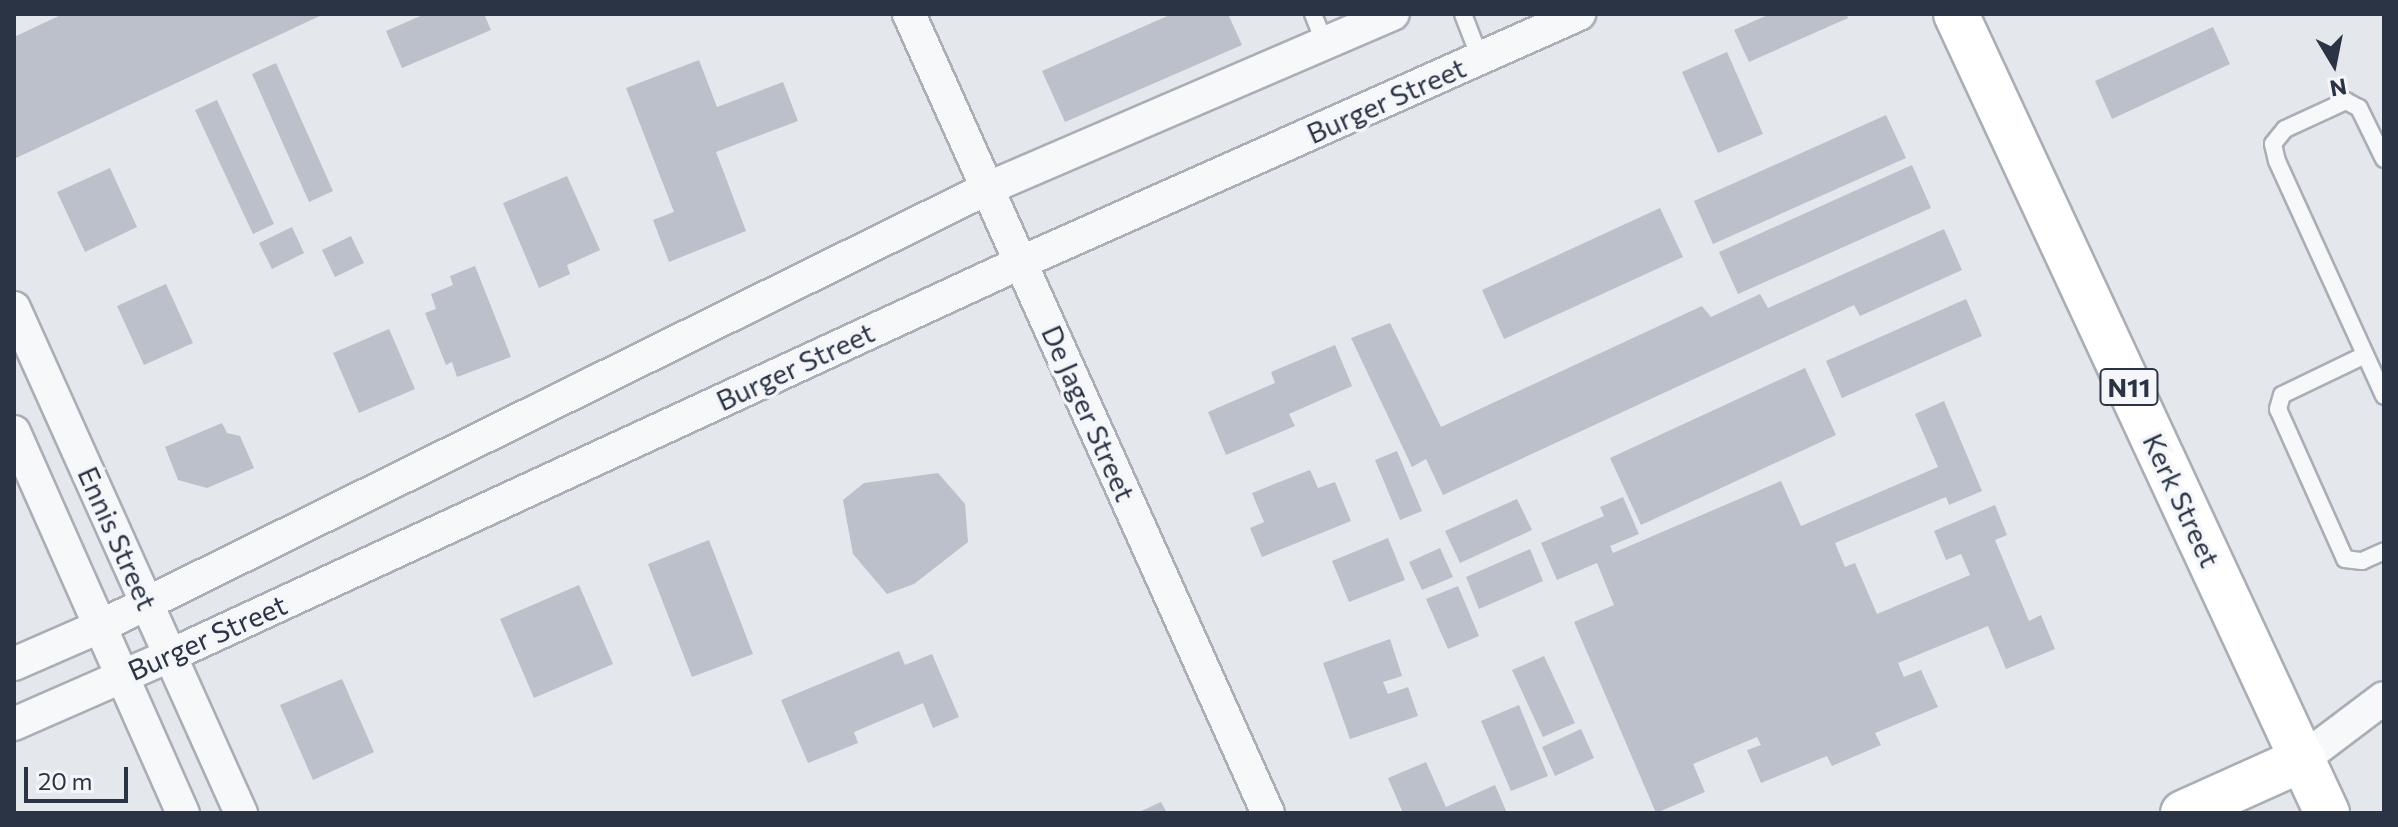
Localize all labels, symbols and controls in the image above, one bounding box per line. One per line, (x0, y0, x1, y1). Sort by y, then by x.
north arrow (2294, 24, 2374, 104)
street label: Burger Street (1301, 50, 1471, 150)
text: N (2328, 73, 2349, 103)
street label: Burger Street (711, 315, 879, 417)
street label: De Jager Street (1035, 320, 1143, 506)
road number: N11 (2099, 365, 2159, 409)
street label: Kerk Street (2136, 428, 2228, 572)
street label: Ennis Street (72, 461, 164, 615)
street label: Burger Street (122, 587, 292, 687)
scale bar (28, 751, 132, 801)
text: 20 m (38, 766, 92, 795)

